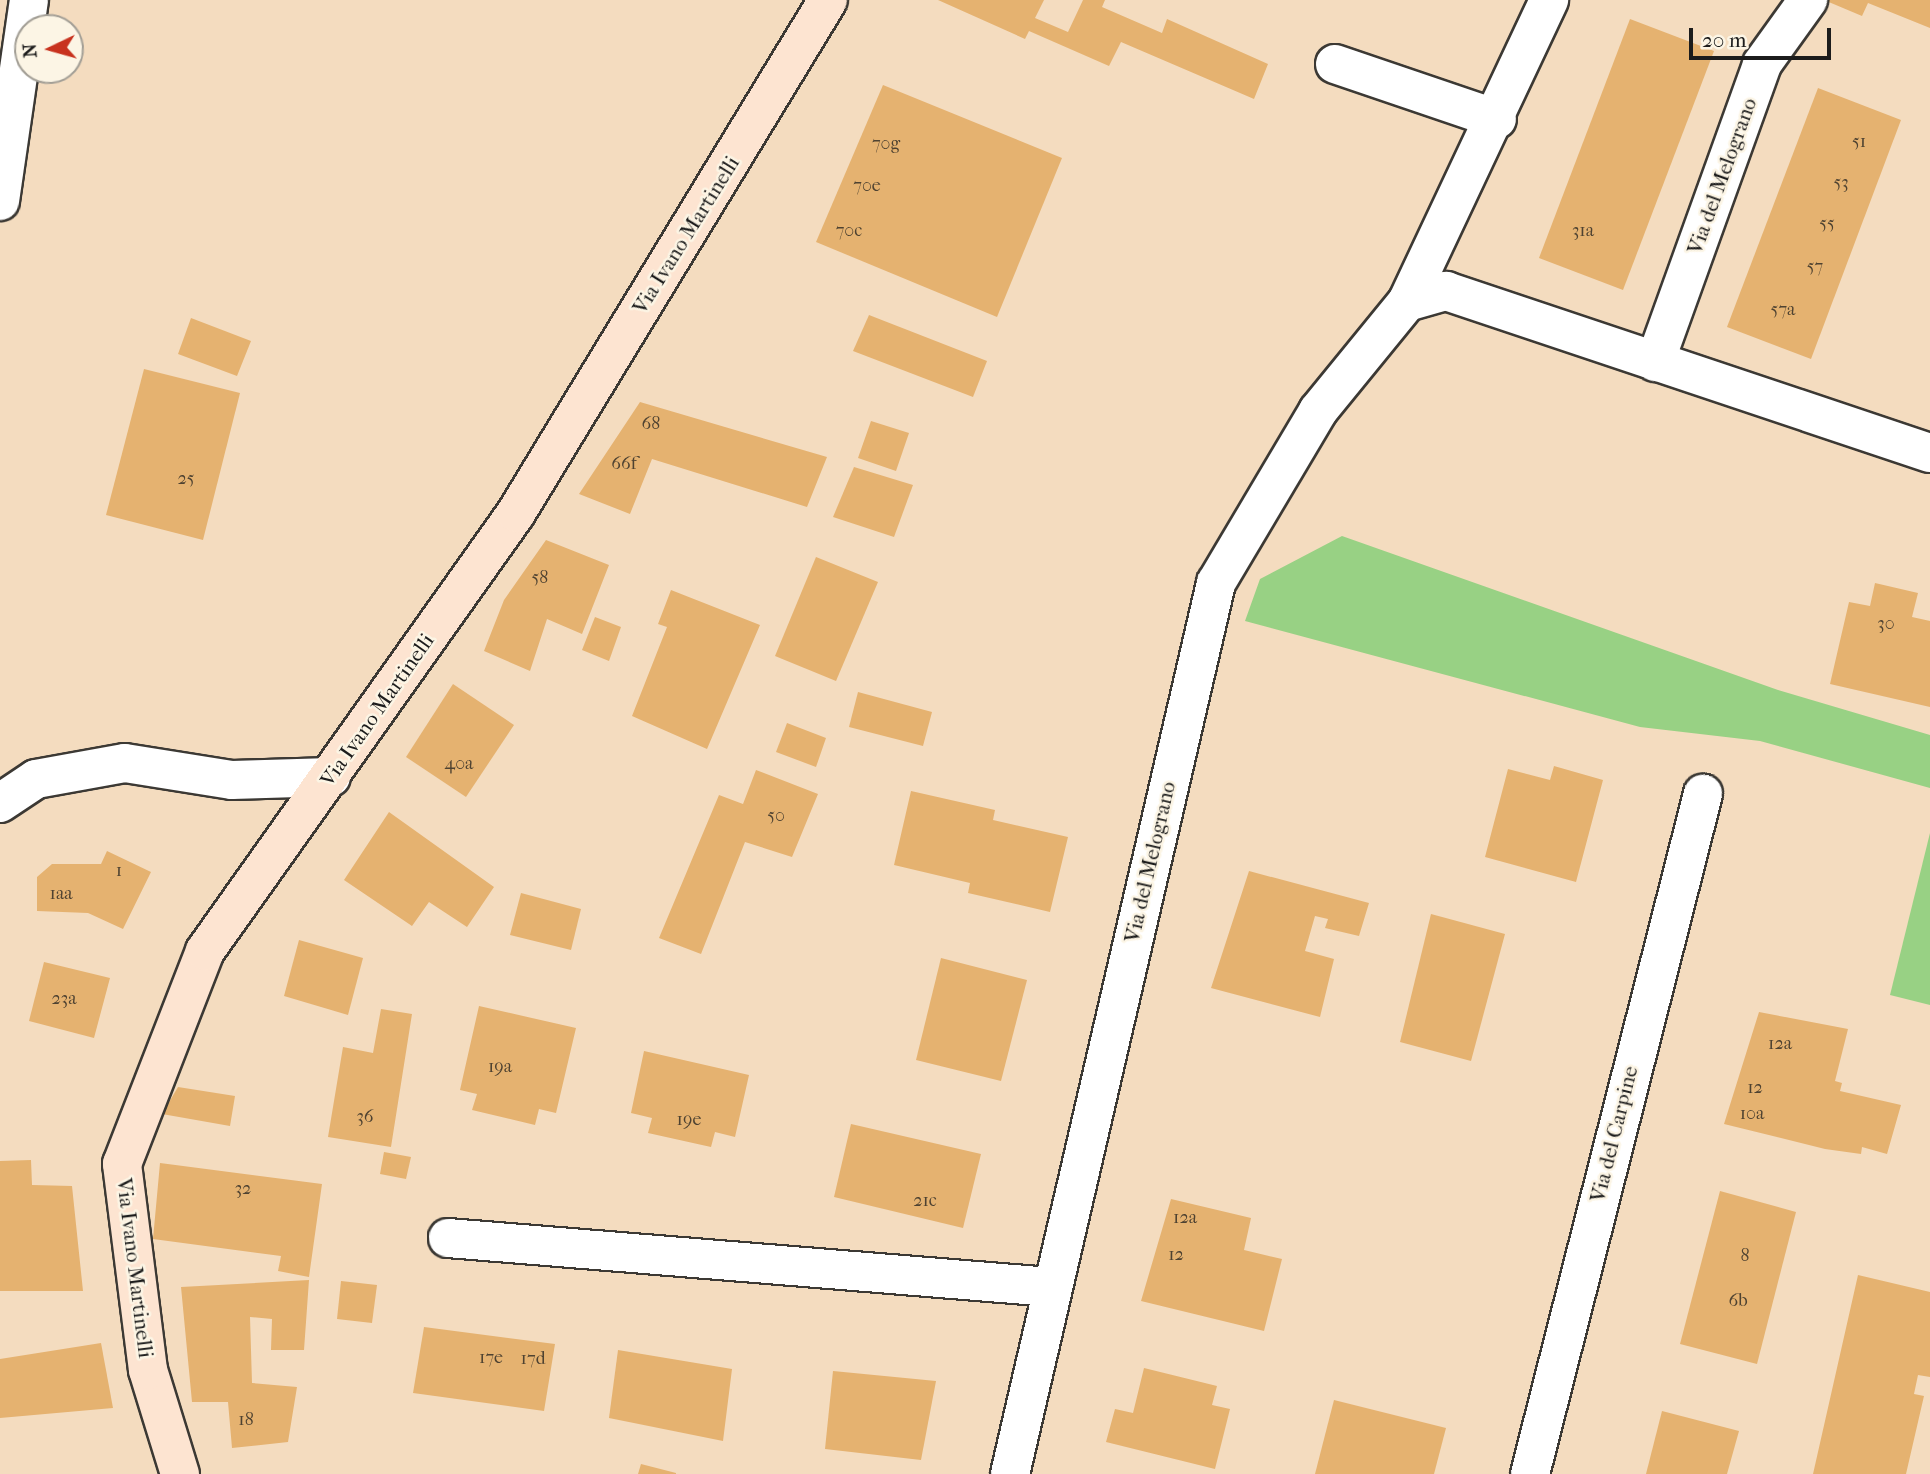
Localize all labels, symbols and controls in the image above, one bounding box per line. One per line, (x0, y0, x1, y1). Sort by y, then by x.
north arrow (14, 14, 84, 84)
scale bar (1692, 14, 1834, 58)
text: 20 m (1702, 28, 1746, 52)
text: N (18, 43, 42, 59)
street label: Via del Melograno (1682, 94, 1762, 258)
house number: 51 (1852, 131, 1866, 153)
house number: 70g (872, 133, 900, 155)
street label: Via Ivano Martinelli (627, 152, 745, 318)
house number: 53 (1833, 172, 1849, 194)
house number: 70e (853, 175, 881, 197)
house number: 55 (1819, 213, 1835, 235)
house number: 70c (836, 220, 862, 242)
house number: 31a (1572, 220, 1594, 242)
house number: 57 (1807, 256, 1823, 278)
house number: 57a (1771, 299, 1795, 321)
house number: 68 (642, 413, 660, 435)
house number: 66f (611, 453, 637, 475)
house number: 25 (177, 468, 195, 490)
house number: 58 (532, 567, 548, 589)
house number: 30 (1877, 613, 1895, 635)
street label: Via Ivano Martinelli (315, 629, 439, 791)
house number: 40a (445, 753, 473, 775)
street label: Via del Melograno (1119, 779, 1181, 945)
house number: 50 (767, 805, 785, 827)
house number: 1 (116, 860, 122, 882)
house number: 1aa (49, 883, 73, 905)
house number: 23a (52, 988, 76, 1010)
house number: 12a (1768, 1033, 1792, 1055)
house number: 19a (488, 1056, 512, 1078)
street label: Via del Carpine (1585, 1063, 1643, 1205)
house number: 12 (1747, 1077, 1763, 1099)
house number: 10a (1740, 1103, 1764, 1125)
house number: 36 (356, 1106, 374, 1128)
house number: 19e (677, 1109, 701, 1131)
street label: Via Ivano Martinelli (111, 1177, 159, 1359)
house number: 32 (235, 1178, 251, 1200)
house number: 21c (913, 1190, 937, 1212)
house number: 12a (1173, 1207, 1197, 1229)
house number: 12 (1168, 1244, 1184, 1266)
house number: 8 (1740, 1245, 1750, 1267)
house number: 6b (1728, 1290, 1748, 1312)
house number: 17e (479, 1347, 503, 1369)
house number: 17d (521, 1348, 545, 1370)
house number: 18 (238, 1409, 254, 1431)

